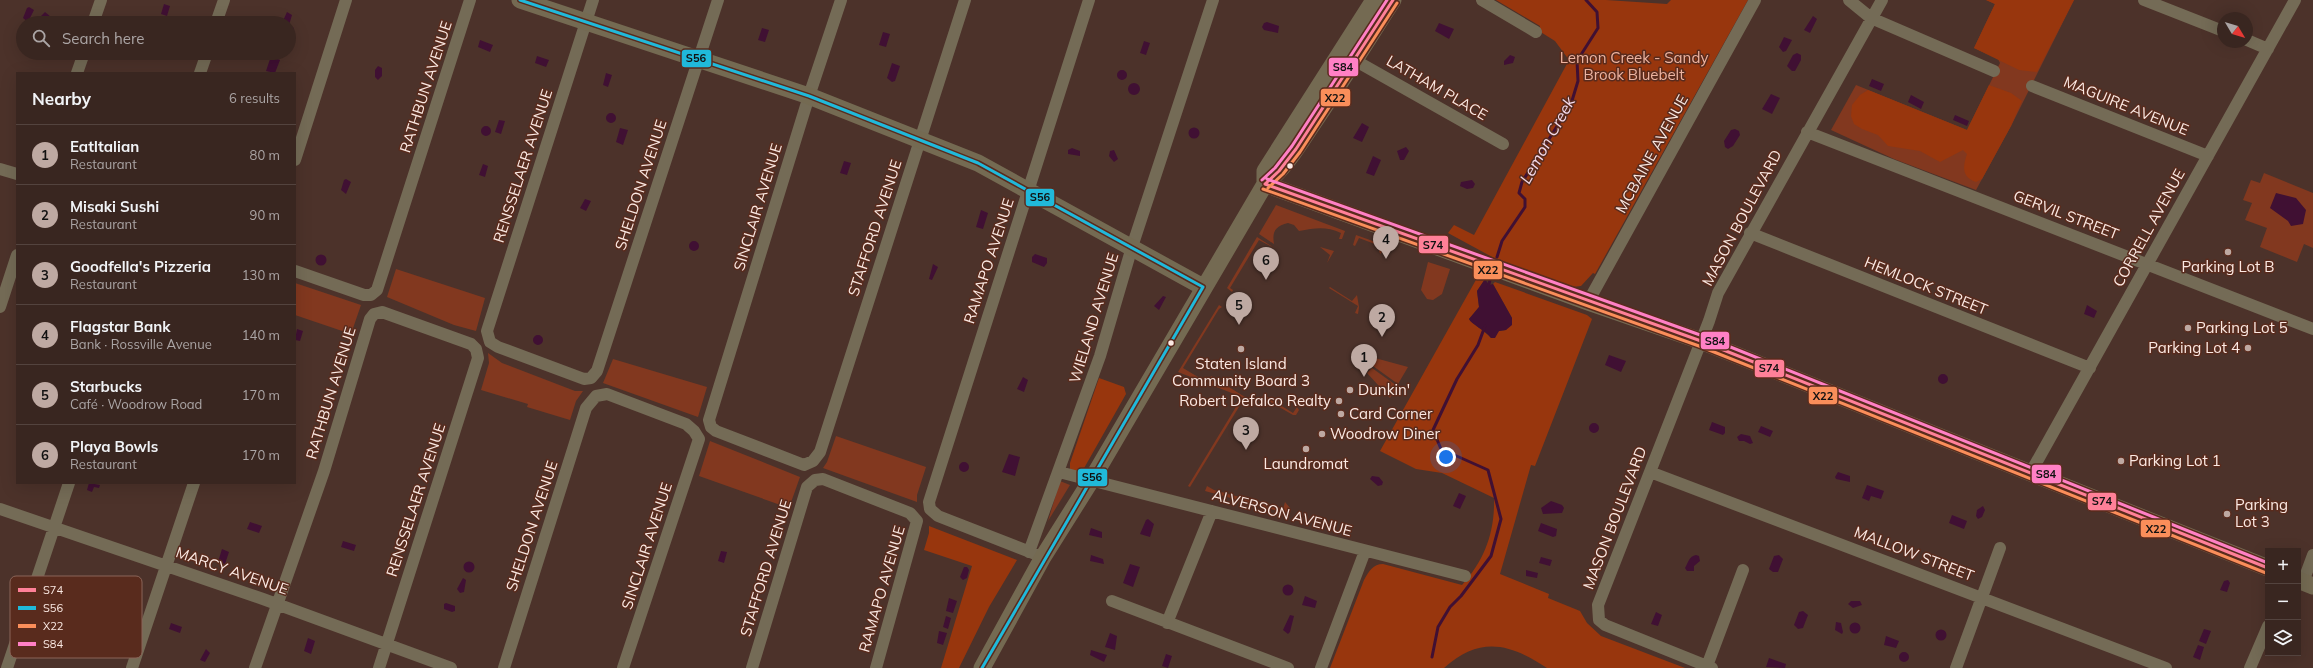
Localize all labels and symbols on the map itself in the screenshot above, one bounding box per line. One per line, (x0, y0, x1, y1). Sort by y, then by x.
north arrow (2217, 12, 2253, 48)
street label: RATHBUN AVENUE (395, 18, 456, 155)
park label: Lemon Creek - Sandy Brook Bluebelt (1560, 48, 1708, 84)
line badge: S56 (681, 49, 712, 68)
text: S56 (686, 51, 707, 65)
street label: LATHAM PLACE (1383, 51, 1491, 124)
line badge: S84 (1328, 57, 1359, 77)
text: S84 (1333, 60, 1354, 74)
street label: MAGUIRE AVENUE (2061, 72, 2192, 139)
street label: RENSSELAER AVENUE (489, 86, 556, 245)
line badge: X22 (1320, 88, 1351, 107)
text: X22 (1324, 91, 1346, 105)
street label: MCBAINE AVENUE (1611, 91, 1692, 216)
water label: Lemon Creek (1515, 92, 1579, 187)
street label: SHELDON AVENUE (610, 117, 671, 253)
street label: SINCLAIR AVENUE (729, 141, 786, 273)
street label: MASON BOULEVARD (1698, 146, 1786, 289)
street label: STAFFORD AVENUE (844, 157, 906, 298)
unlabelled marker (1285, 161, 1295, 171)
street label: CORRELL AVENUE (2108, 165, 2189, 290)
street label: GERVIL STREET (2011, 186, 2122, 243)
line badge: S56 (1025, 188, 1055, 207)
text: S56 (1030, 190, 1051, 204)
street label: RAMAPO AVENUE (959, 196, 1018, 326)
pin: 4 (1373, 226, 1399, 259)
line badge: S74 (1418, 235, 1449, 254)
text: S74 (1423, 238, 1444, 252)
pin: 6 (1253, 247, 1279, 280)
marker: Parking Lot B (2223, 247, 2233, 257)
street label: WIELAND AVENUE (1065, 250, 1122, 385)
street label: HEMLOCK STREET (1862, 252, 1991, 319)
place label: Parking Lot B (2182, 257, 2274, 276)
line badge: X22 (1473, 260, 1503, 280)
text: X22 (1477, 263, 1499, 277)
pin: 5 (1226, 292, 1252, 325)
pin: 2 (1369, 304, 1395, 337)
place label: Parking Lot 5 (2196, 318, 2288, 337)
marker: Parking Lot 5 (2183, 323, 2193, 333)
street label: RATHBUN AVENUE (301, 324, 360, 461)
line badge: S84 (1700, 331, 1730, 350)
text: S84 (1705, 334, 1726, 348)
unlabelled marker (1166, 338, 1176, 348)
place label: Parking Lot 4 (2148, 338, 2240, 357)
marker: Parking Lot 4 (2243, 343, 2253, 353)
marker: Staten Island Community Board 3 (1236, 344, 1246, 354)
pin: 1 (1351, 344, 1377, 377)
place label: Staten Island Community Board 3 (1172, 354, 1310, 390)
line badge: S74 (1754, 359, 1785, 378)
text: S74 (1759, 361, 1780, 375)
place label: Dunkin' (1358, 380, 1410, 399)
marker: Dunkin' (1345, 385, 1355, 395)
line badge: X22 (1808, 386, 1838, 405)
text: X22 (1812, 389, 1834, 403)
place label: Robert Defalco Realty (1179, 391, 1331, 410)
marker: Robert Defalco Realty (1334, 396, 1344, 406)
place label: Card Corner (1349, 404, 1433, 423)
marker: Card Corner (1336, 409, 1346, 419)
pin: 3 (1233, 417, 1259, 450)
street label: RENSSELAER AVENUE (382, 420, 449, 579)
place label: Woodrow Diner (1330, 424, 1440, 443)
marker: Woodrow Diner (1317, 429, 1327, 439)
marker: Laundromat (1301, 444, 1311, 454)
street label: MASON BOULEVARD (1578, 444, 1651, 592)
your location (1436, 447, 1456, 467)
place label: Parking Lot 1 (2129, 451, 2221, 470)
place label: Laundromat (1264, 454, 1348, 473)
marker: Parking Lot 1 (2116, 456, 2126, 466)
street label: SHELDON AVENUE (501, 458, 562, 594)
line badge: S84 (2031, 464, 2062, 484)
text: S84 (2036, 467, 2057, 481)
line badge: S56 (1077, 468, 1108, 487)
text: S56 (1082, 470, 1103, 484)
street label: SINCLAIR AVENUE (617, 480, 676, 612)
street label: ALVERSON AVENUE (1210, 485, 1354, 540)
line badge: S74 (2087, 492, 2117, 511)
text: S74 (2092, 494, 2113, 508)
place label: Parking Lot 3 (2235, 495, 2288, 531)
street label: STAFFORD AVENUE (736, 497, 795, 639)
marker: Parking Lot 3 (2222, 509, 2232, 519)
line badge: X22 (2140, 519, 2171, 538)
street label: MALLOW STREET (1852, 522, 1977, 585)
text: X22 (2145, 522, 2167, 536)
street label: RAMAPO AVENUE (854, 523, 909, 654)
street label: MARCY AVENUE (173, 542, 291, 599)
legend (10, 576, 142, 658)
text: S74 (43, 583, 63, 597)
text: S56 (43, 601, 63, 615)
text: X22 (43, 619, 64, 633)
text: S84 (43, 637, 63, 651)

